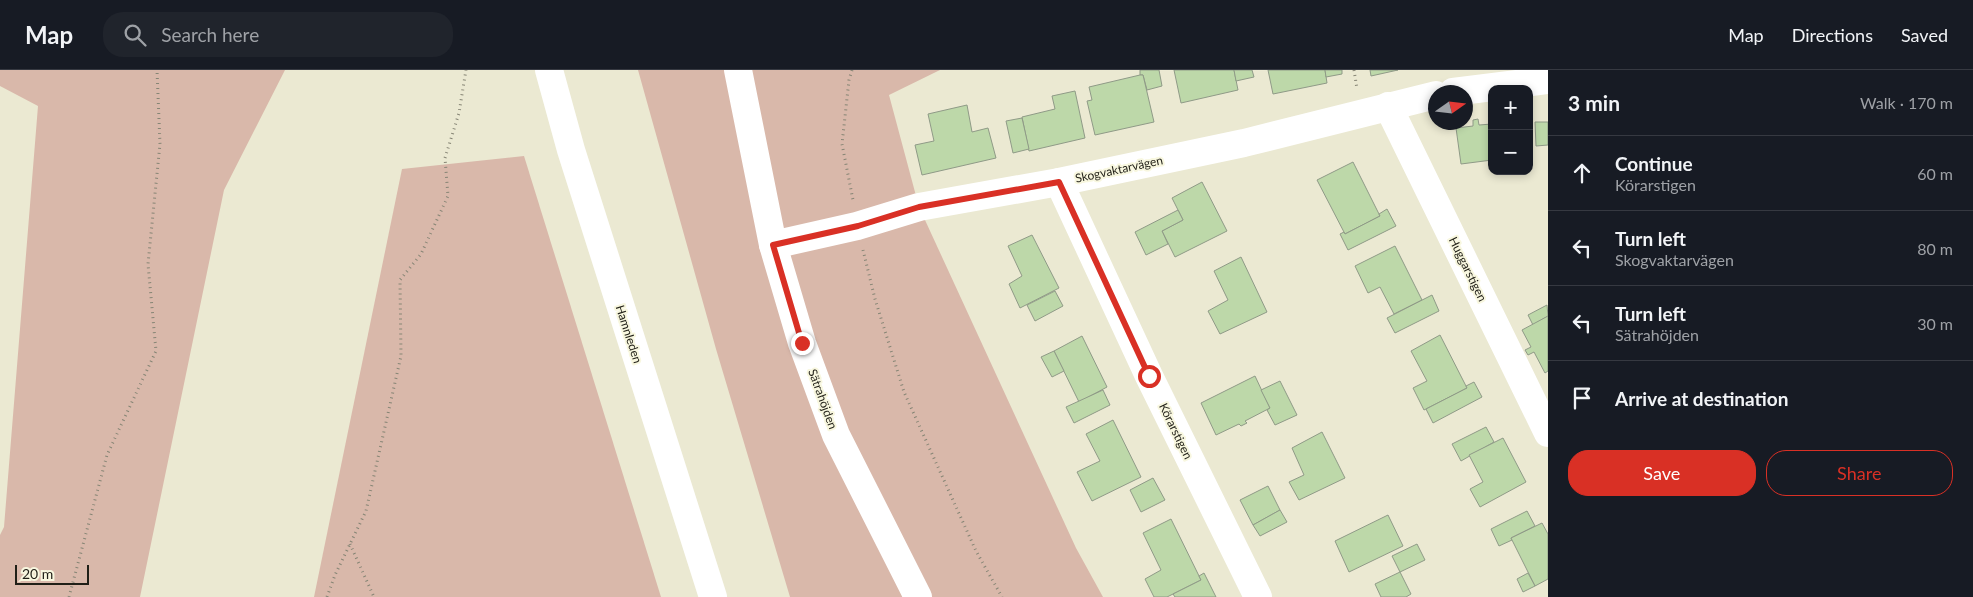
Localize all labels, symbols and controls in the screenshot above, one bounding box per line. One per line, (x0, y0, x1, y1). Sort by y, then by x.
search box (103, 12, 453, 57)
text: Map (25, 20, 73, 49)
icon: search (121, 21, 149, 49)
text: Search here (161, 23, 259, 46)
text: Map (1728, 24, 1764, 46)
text: Directions (1792, 24, 1873, 46)
text: Saved (1901, 24, 1948, 46)
north arrow (1428, 85, 1473, 130)
map controls (1488, 85, 1533, 175)
button: + (1488, 85, 1533, 130)
text: 3 min (1568, 90, 1620, 115)
text: Walk · 170 m (1860, 93, 1953, 112)
button: − (1488, 130, 1533, 175)
street label: Skogvaktarvägen (1074, 152, 1164, 186)
text: Continue (1615, 152, 1693, 175)
icon: ahead (1568, 159, 1596, 187)
text: 60 m (1917, 164, 1953, 183)
text: Körarstigen (1615, 175, 1696, 194)
text: Turn left (1615, 227, 1686, 250)
street label: Huggarstigen (1446, 234, 1490, 304)
icon: left (1568, 234, 1596, 262)
text: 80 m (1917, 239, 1953, 258)
text: Skogvaktarvägen (1615, 250, 1734, 269)
text: Turn left (1615, 302, 1686, 325)
street label: Hamnleden (613, 303, 645, 365)
icon: left (1568, 309, 1596, 337)
text: 30 m (1917, 314, 1953, 333)
text: Sätrahöjden (1615, 325, 1699, 344)
route end (791, 332, 814, 355)
route start (1138, 365, 1161, 388)
street label: Sätrahöjden (805, 367, 841, 431)
icon: arrive (1568, 384, 1596, 412)
text: Arrive at destination (1615, 387, 1788, 410)
street label: Körarstigen (1156, 400, 1196, 462)
button: Save (1568, 450, 1756, 496)
button: Share (1766, 450, 1953, 496)
scale bar (15, 562, 89, 585)
text: 20 m (22, 565, 53, 582)

